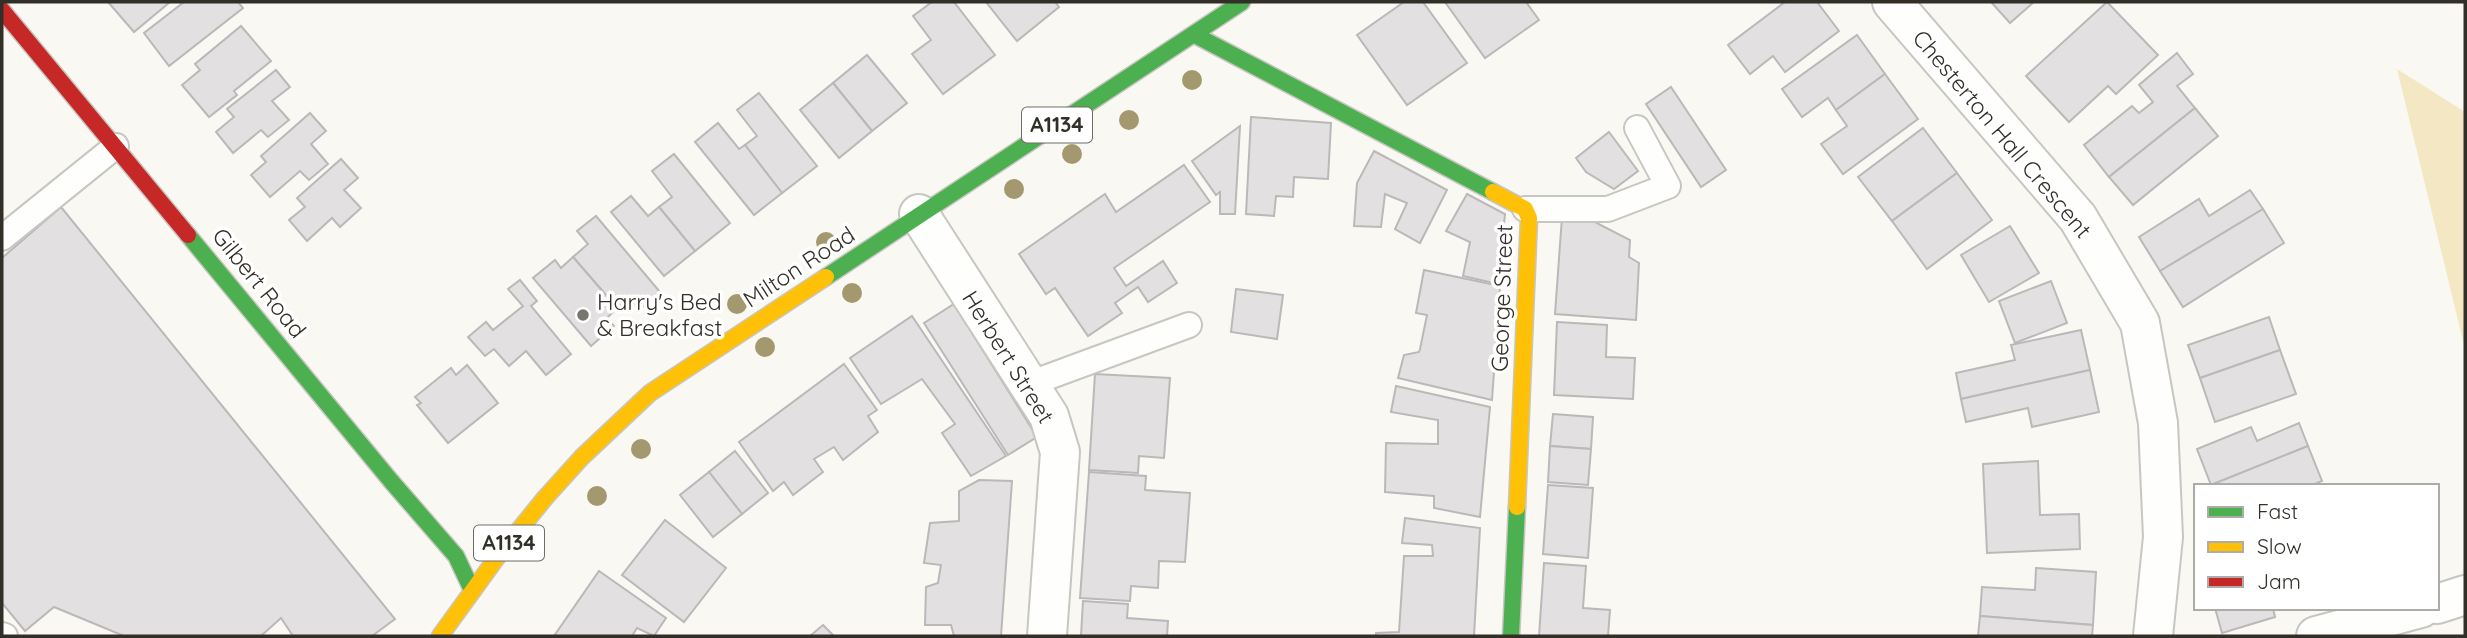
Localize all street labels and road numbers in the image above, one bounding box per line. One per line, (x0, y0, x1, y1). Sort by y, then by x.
street label: Chesterton Hall Crescent (1907, 24, 2098, 244)
road number: A1134 (1022, 108, 1092, 142)
street label: Milton Road (737, 220, 860, 313)
street label: Gilbert Road (206, 222, 313, 344)
street label: George Street (1484, 224, 1519, 372)
street label: Herbert Street (956, 285, 1061, 429)
road number: A1134 (474, 526, 544, 560)

